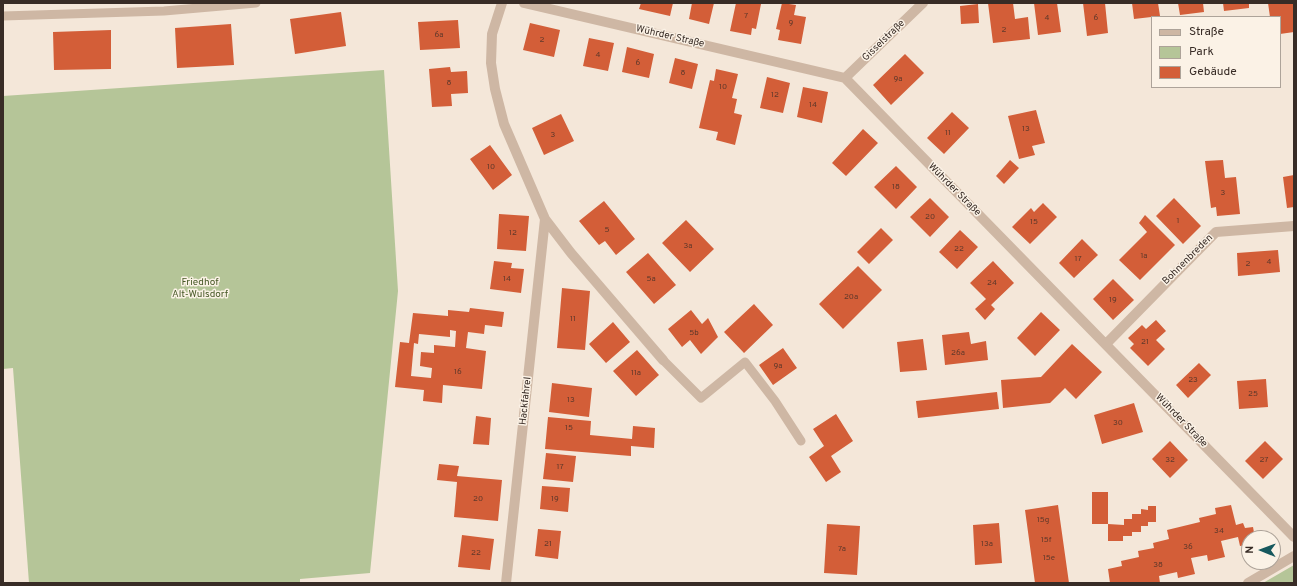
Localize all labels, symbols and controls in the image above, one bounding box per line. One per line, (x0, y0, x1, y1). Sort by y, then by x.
house number: 7 (744, 11, 748, 21)
house number: 4 (1045, 13, 1049, 23)
house number: 6 (1094, 13, 1098, 23)
legend (1151, 16, 1281, 88)
house number: 9 (789, 18, 793, 28)
street label: Gisselstraße (860, 18, 908, 64)
street label: Wührder Straße (635, 23, 705, 51)
text: Straße (1189, 24, 1224, 40)
house number: 2 (1002, 25, 1006, 35)
house number: 6a (435, 30, 443, 40)
house number: 2 (540, 35, 544, 45)
text: Park (1189, 44, 1214, 60)
house number: 4 (596, 50, 600, 60)
house number: 6 (636, 58, 640, 68)
text: Gebäude (1189, 64, 1237, 80)
house number: 8 (681, 68, 685, 78)
house number: 9a (894, 74, 902, 84)
house number: 8 (447, 78, 451, 88)
house number: 10 (719, 82, 727, 92)
house number: 12 (771, 90, 779, 100)
house number: 14 (809, 100, 817, 110)
house number: 13 (1022, 124, 1030, 134)
house number: 11 (945, 128, 951, 138)
house number: 3 (551, 130, 555, 140)
street label: Wührder Straße (925, 161, 983, 219)
house number: 10 (487, 162, 495, 172)
house number: 18 (892, 182, 900, 192)
house number: 3 (1221, 188, 1225, 198)
house number: 20 (925, 212, 935, 222)
house number: 1 (1177, 216, 1179, 226)
house number: 15 (1030, 217, 1038, 227)
house number: 5 (605, 225, 609, 235)
house number: 12 (509, 228, 517, 238)
street label: Bohnenbreden (1160, 232, 1216, 288)
house number: 3a (683, 241, 693, 251)
house number: 22 (954, 244, 964, 254)
house number: 1a (1141, 251, 1147, 261)
house number: 17 (1074, 254, 1082, 264)
house number: 4 (1267, 257, 1271, 267)
house number: 2 (1246, 259, 1250, 269)
house number: 14 (503, 274, 511, 284)
house number: 5a (646, 274, 656, 284)
park label: Friedhof Alt-Wulsdorf (172, 277, 228, 300)
house number: 24 (987, 278, 997, 288)
house number: 20a (844, 292, 858, 302)
house number: 19 (1109, 295, 1117, 305)
house number: 11 (570, 314, 576, 324)
house number: 5b (689, 328, 699, 338)
house number: 21 (1141, 337, 1149, 347)
house number: 26a (951, 348, 965, 358)
house number: 9a (774, 361, 782, 371)
house number: 16 (454, 367, 462, 377)
house number: 11a (631, 368, 641, 378)
house number: 23 (1188, 375, 1198, 385)
street label: Hackfahrel (518, 376, 534, 426)
house number: 25 (1248, 389, 1258, 399)
street label: Wührder Straße (1152, 392, 1210, 450)
house number: 13 (567, 395, 575, 405)
house number: 30 (1113, 418, 1123, 428)
house number: 15 (565, 423, 573, 433)
house number: 32 (1165, 455, 1175, 465)
house number: 27 (1260, 455, 1268, 465)
house number: 17 (556, 462, 564, 472)
house number: 20 (473, 494, 483, 504)
house number: 19 (551, 494, 559, 504)
house number: 15g (1037, 515, 1049, 525)
house number: 34 (1214, 526, 1224, 536)
north arrow (1241, 530, 1281, 570)
house number: 15f (1041, 535, 1051, 545)
house number: 21 (544, 539, 552, 549)
house number: 13a (981, 539, 993, 549)
house number: 36 (1183, 542, 1193, 552)
house number: 7a (838, 544, 846, 554)
text: N (1243, 546, 1257, 554)
house number: 22 (471, 548, 481, 558)
house number: 15e (1043, 553, 1055, 563)
house number: 38 (1153, 560, 1163, 570)

